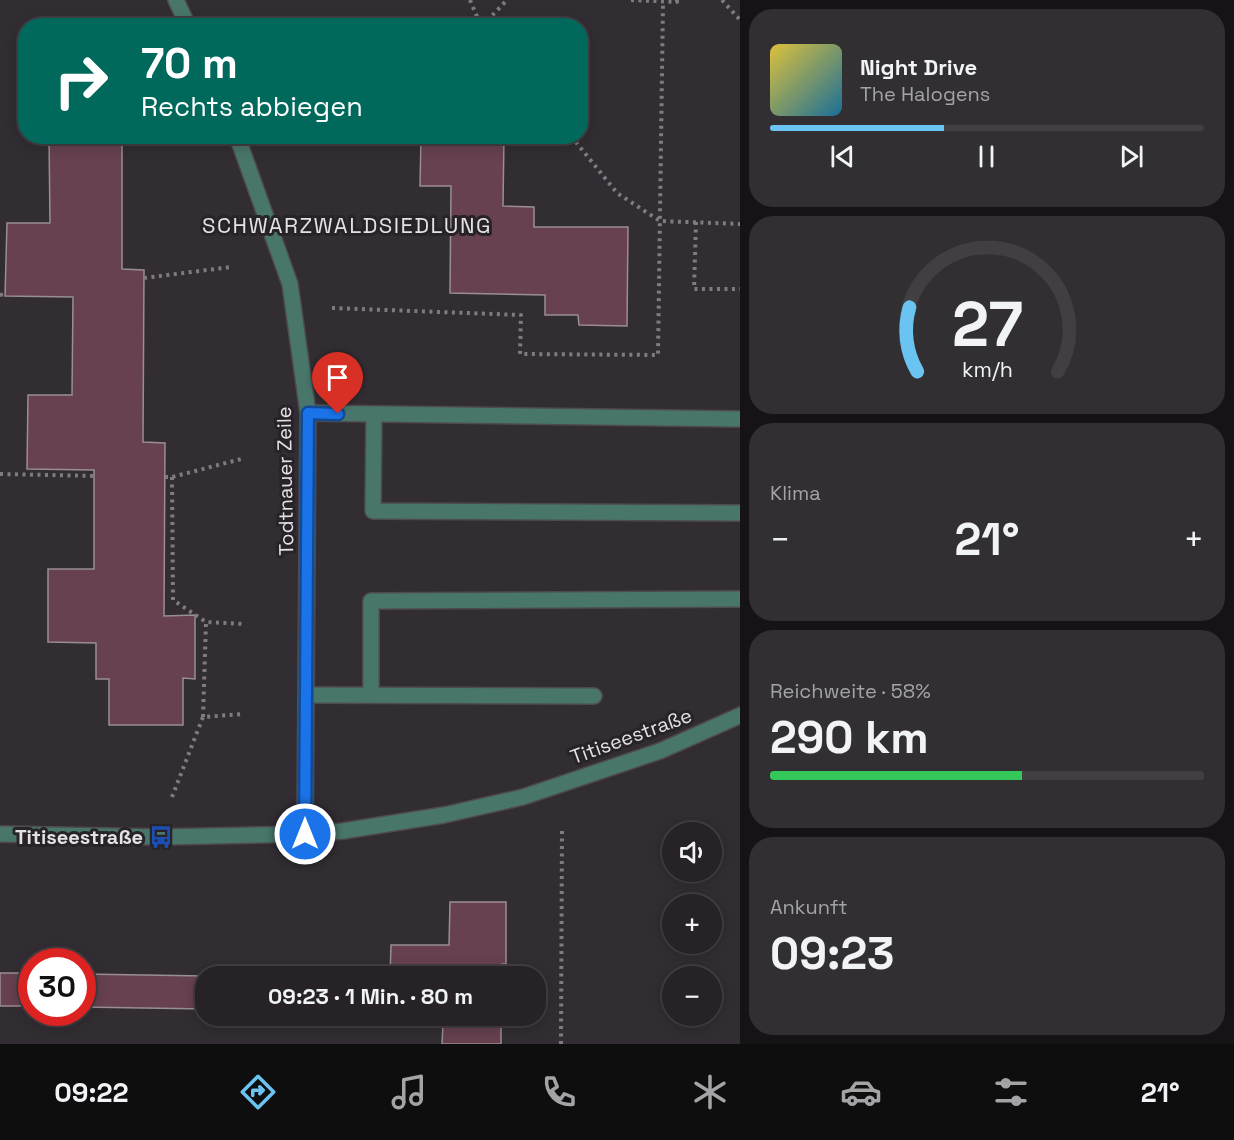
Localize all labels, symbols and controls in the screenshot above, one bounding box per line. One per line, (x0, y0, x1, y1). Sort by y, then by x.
text: 70 m (141, 37, 238, 90)
icon: right (42, 42, 120, 120)
text: Night Drive (860, 53, 977, 81)
text: The Halogens (860, 81, 990, 107)
text: Rechts abbiegen (141, 89, 363, 124)
icon: previous (826, 140, 859, 173)
icon: pause (970, 140, 1003, 173)
icon: next (1115, 140, 1148, 173)
district label: SCHWARZWALDSIEDLUNG (202, 211, 492, 239)
text: 27 (951, 285, 1023, 364)
pin (312, 352, 363, 414)
text: km/h (961, 356, 1013, 383)
icon: arrive (321, 361, 354, 394)
street label: Todtnauer Zeile (271, 406, 299, 556)
text: Klima (770, 480, 821, 506)
text: 21° (955, 511, 1019, 568)
text: − (770, 519, 790, 561)
text: + (1184, 519, 1204, 561)
text: Reichweite · 58% (770, 678, 931, 704)
street label: Titiseestraße (567, 702, 695, 770)
text: 290 km (770, 709, 929, 766)
position arrow (273, 802, 337, 866)
map controls (662, 822, 722, 1026)
button: sound (662, 822, 722, 882)
place label: Titiseestraße (15, 824, 143, 850)
bus stop icon: Titiseestraße (148, 824, 174, 850)
button: + (662, 894, 722, 954)
text: Ankunft (770, 894, 848, 920)
text: 09:23 (770, 925, 894, 982)
speed limit sign: 30 (18, 948, 96, 1026)
button: − (662, 966, 722, 1026)
text: 09:23 · 1 Min. · 80 m (268, 982, 473, 1010)
icon: directions (237, 1071, 279, 1113)
icon: music (388, 1071, 430, 1113)
icon: phone (538, 1071, 580, 1113)
icon: climate (689, 1071, 731, 1113)
icon: car (840, 1071, 882, 1113)
icon: filters (990, 1071, 1032, 1113)
text: 09:22 (54, 1075, 129, 1110)
text: 21° (1141, 1075, 1180, 1110)

